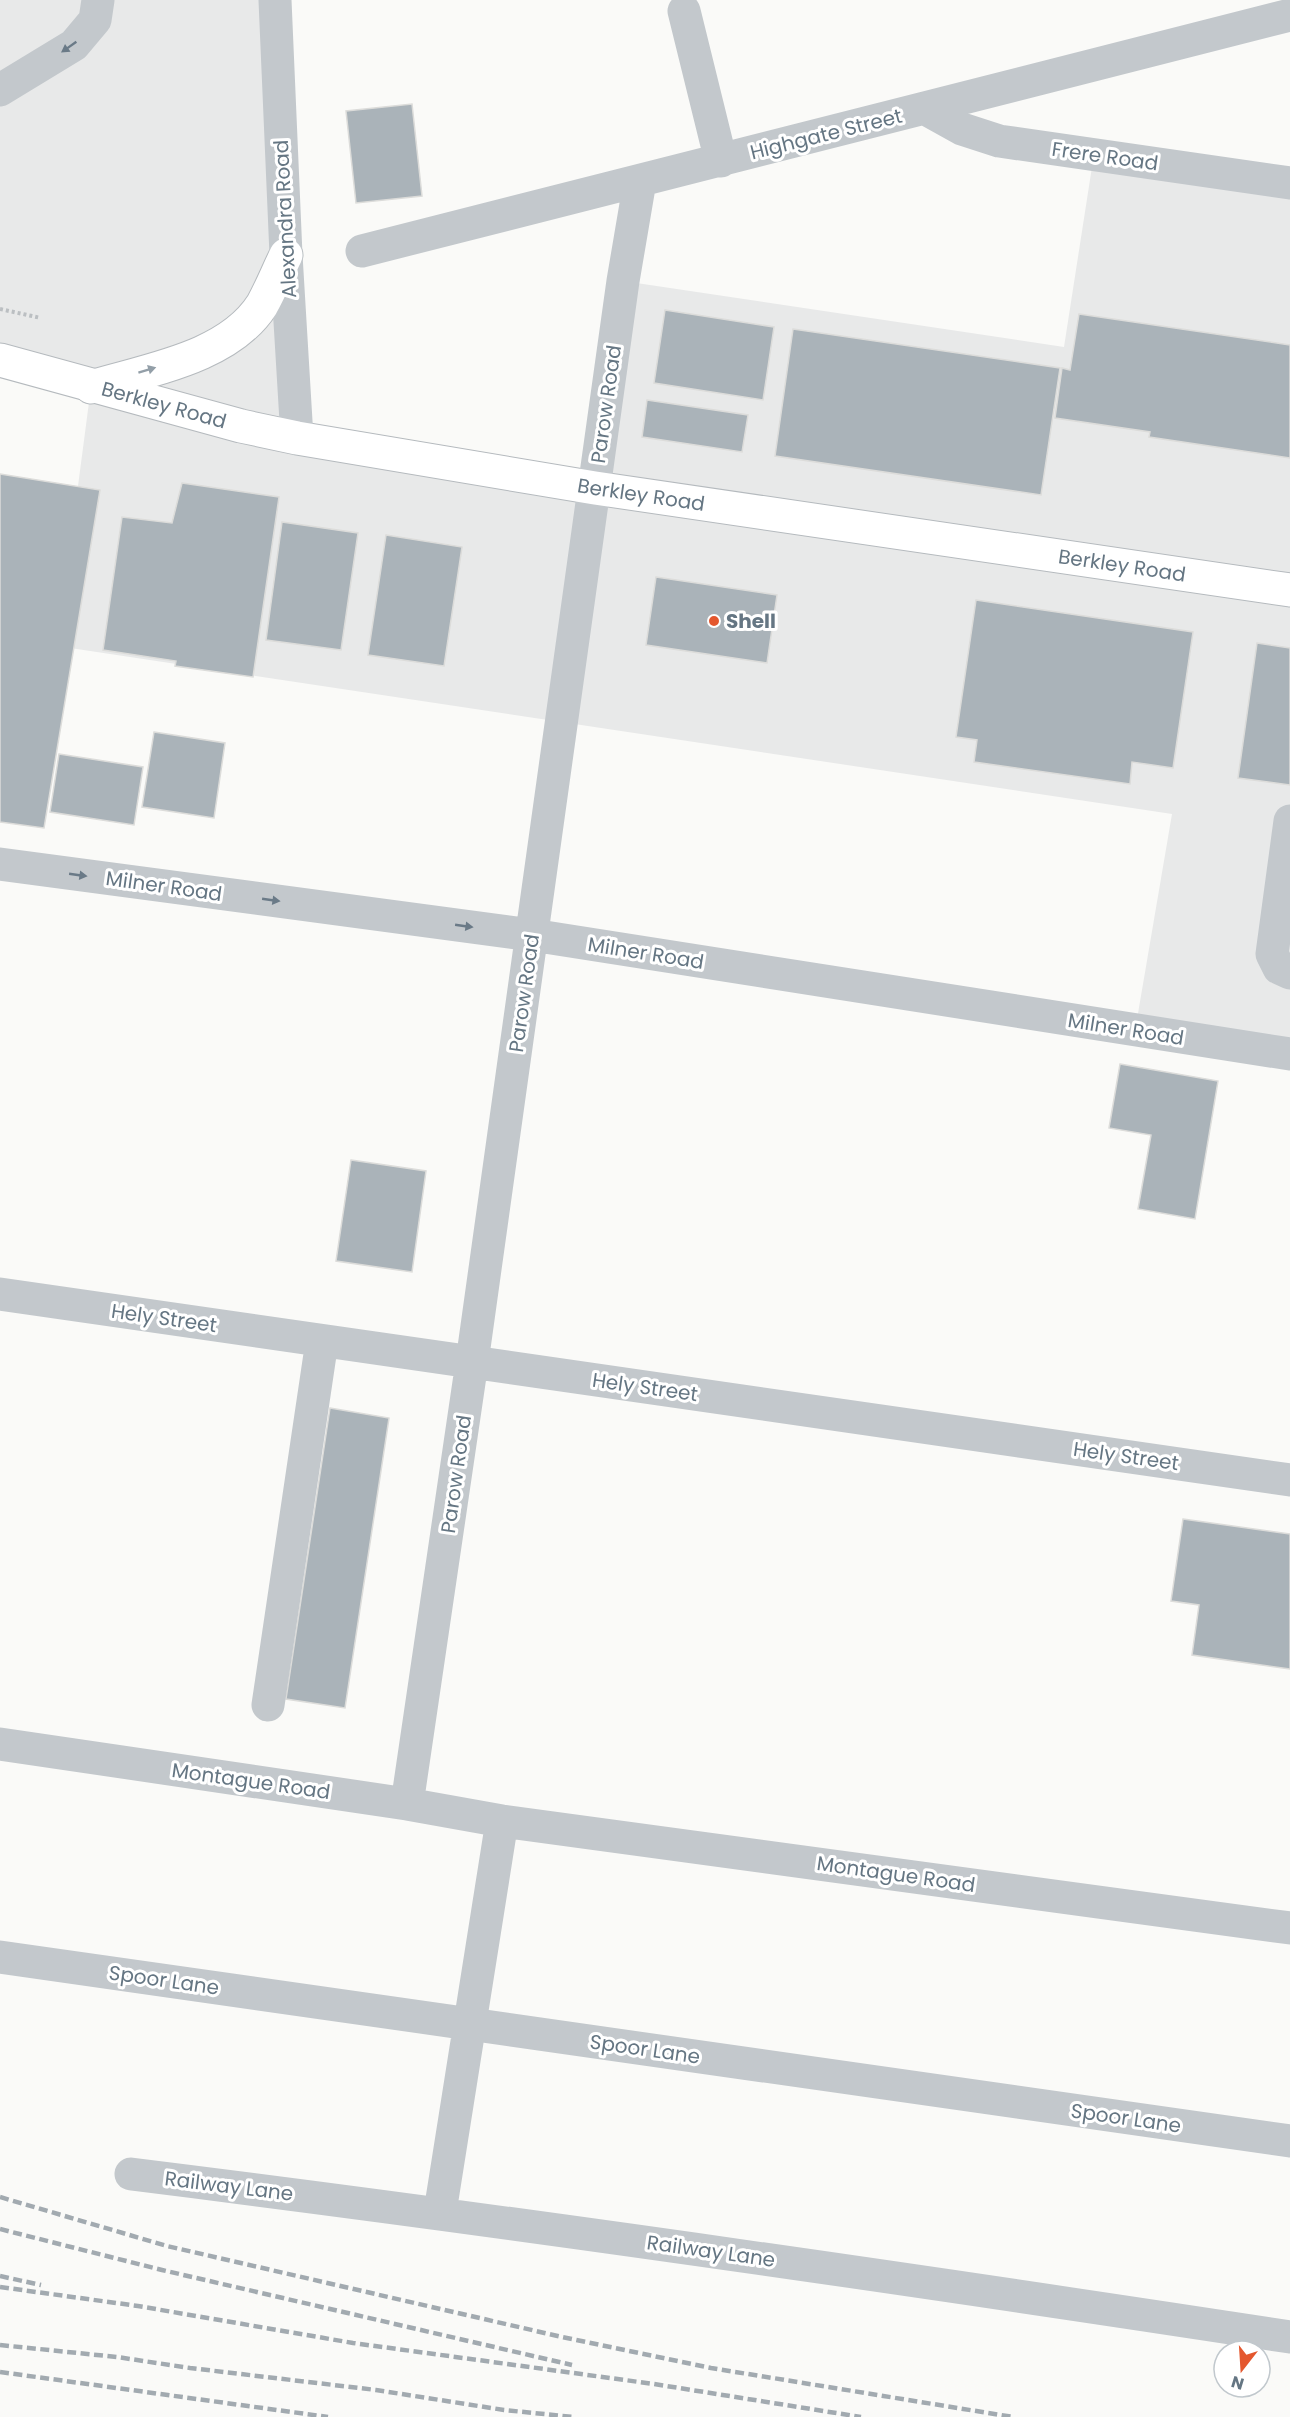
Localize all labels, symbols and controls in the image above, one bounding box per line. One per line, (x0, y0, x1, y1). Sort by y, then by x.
one-way arrow (61, 41, 77, 53)
street label: Highgate Street (747, 102, 905, 166)
street label: Frere Road (1050, 135, 1160, 177)
street label: Alexandra Road (267, 139, 303, 299)
street label: Parow Road (584, 343, 628, 465)
one-way arrow (138, 365, 156, 374)
street label: Berkley Road (98, 374, 230, 435)
street label: Berkley Road (575, 471, 707, 518)
street label: Berkley Road (1056, 542, 1188, 589)
place label: Shell (726, 607, 776, 635)
marker: Shell (707, 614, 721, 628)
street label: Milner Road (104, 864, 224, 908)
one-way arrow (68, 870, 87, 879)
one-way arrow (262, 896, 281, 905)
one-way arrow (455, 922, 474, 931)
street label: Milner Road (586, 930, 706, 976)
street label: Parow Road (502, 932, 546, 1054)
street label: Milner Road (1066, 1006, 1186, 1052)
street label: Hely Street (109, 1297, 219, 1339)
street label: Hely Street (590, 1366, 700, 1408)
street label: Parow Road (434, 1413, 478, 1535)
street label: Hely Street (1071, 1435, 1181, 1477)
street label: Montague Road (170, 1756, 332, 1806)
street label: Montague Road (815, 1849, 977, 1899)
street label: Spoor Lane (107, 1958, 221, 2002)
street label: Spoor Lane (588, 2027, 702, 2071)
street label: Spoor Lane (1069, 2096, 1183, 2140)
street label: Railway Lane (163, 2164, 295, 2208)
street label: Railway Lane (645, 2228, 777, 2274)
north arrow (1212, 2339, 1272, 2399)
text: N (1229, 2370, 1247, 2396)

